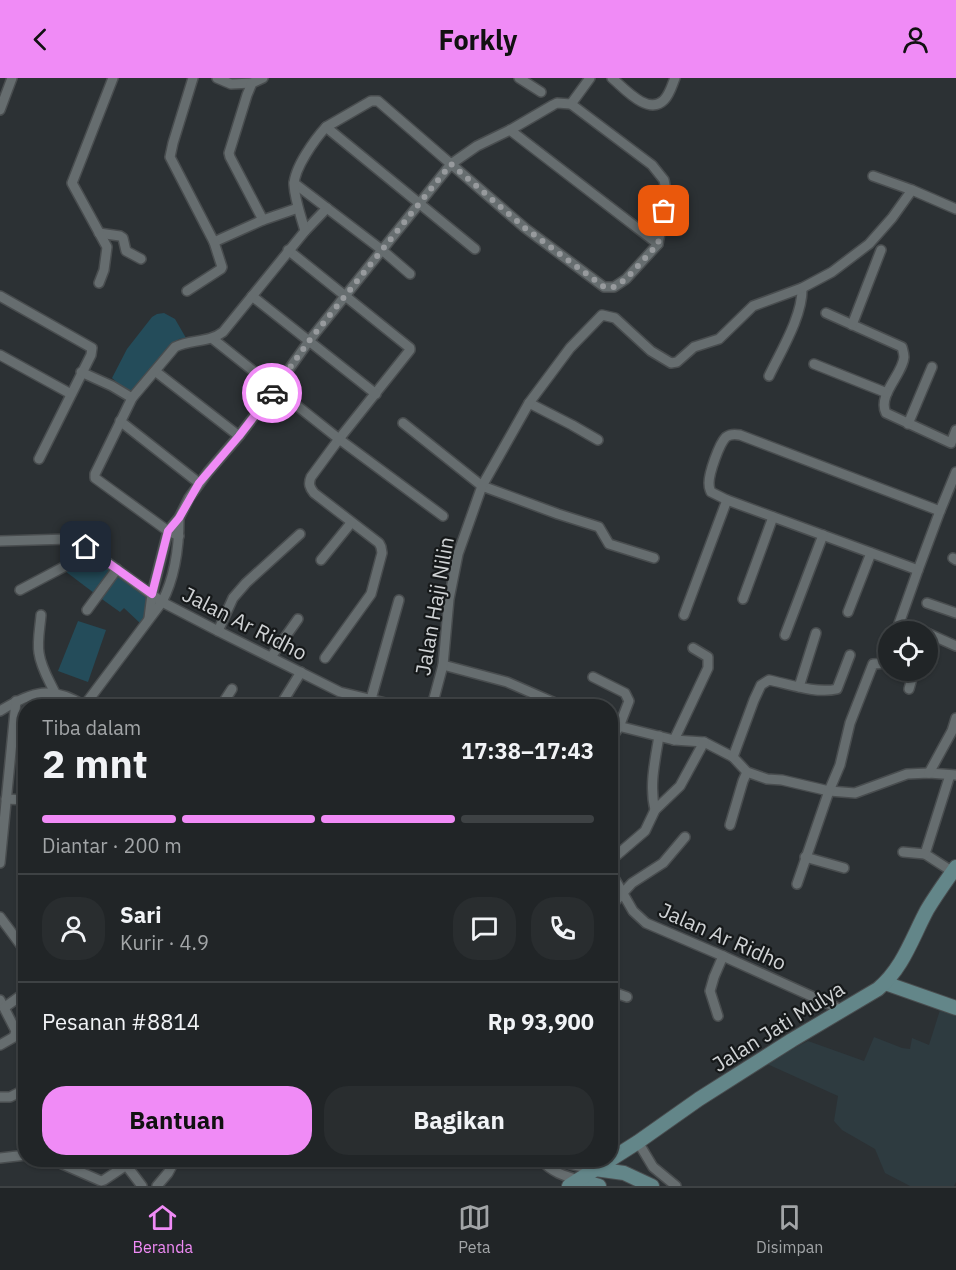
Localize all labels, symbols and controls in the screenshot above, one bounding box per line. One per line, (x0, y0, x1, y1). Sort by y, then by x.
text: Forkly (438, 22, 518, 57)
icon: back (24, 23, 57, 56)
icon: person (899, 23, 932, 56)
pin (638, 185, 689, 236)
icon: bag (647, 194, 680, 227)
courier (242, 363, 302, 423)
icon: car (256, 377, 289, 410)
pin (60, 521, 111, 572)
icon: home (69, 530, 102, 563)
street label: Jalan Haji Nilin (408, 535, 460, 677)
street label: Jalan Ar Ridho (178, 580, 312, 666)
map controls (878, 621, 938, 681)
button: locate (878, 621, 938, 681)
text: Tiba dalam (42, 714, 141, 741)
text: 17:38–17:43 (461, 736, 594, 765)
text: 2 mnt (42, 738, 148, 789)
text: Diantar · 200 m (42, 832, 182, 859)
street label: Jalan Ar Ridho (655, 895, 791, 977)
button: person (42, 897, 105, 960)
button: chat (453, 897, 516, 960)
button: phone (531, 897, 594, 960)
text: Sari (120, 900, 161, 929)
text: Kurir · 4.9 (120, 929, 209, 956)
street label: Jalan Jati Mulya (707, 974, 849, 1078)
text: Pesanan #8814 (42, 1007, 200, 1036)
text: Rp 93,900 (488, 1007, 594, 1036)
button: Bantuan (42, 1086, 312, 1155)
button: Bagikan (324, 1086, 594, 1155)
tab: Beranda (133, 1201, 193, 1257)
tab: Peta (458, 1201, 491, 1257)
tab: Disimpan (756, 1201, 823, 1257)

